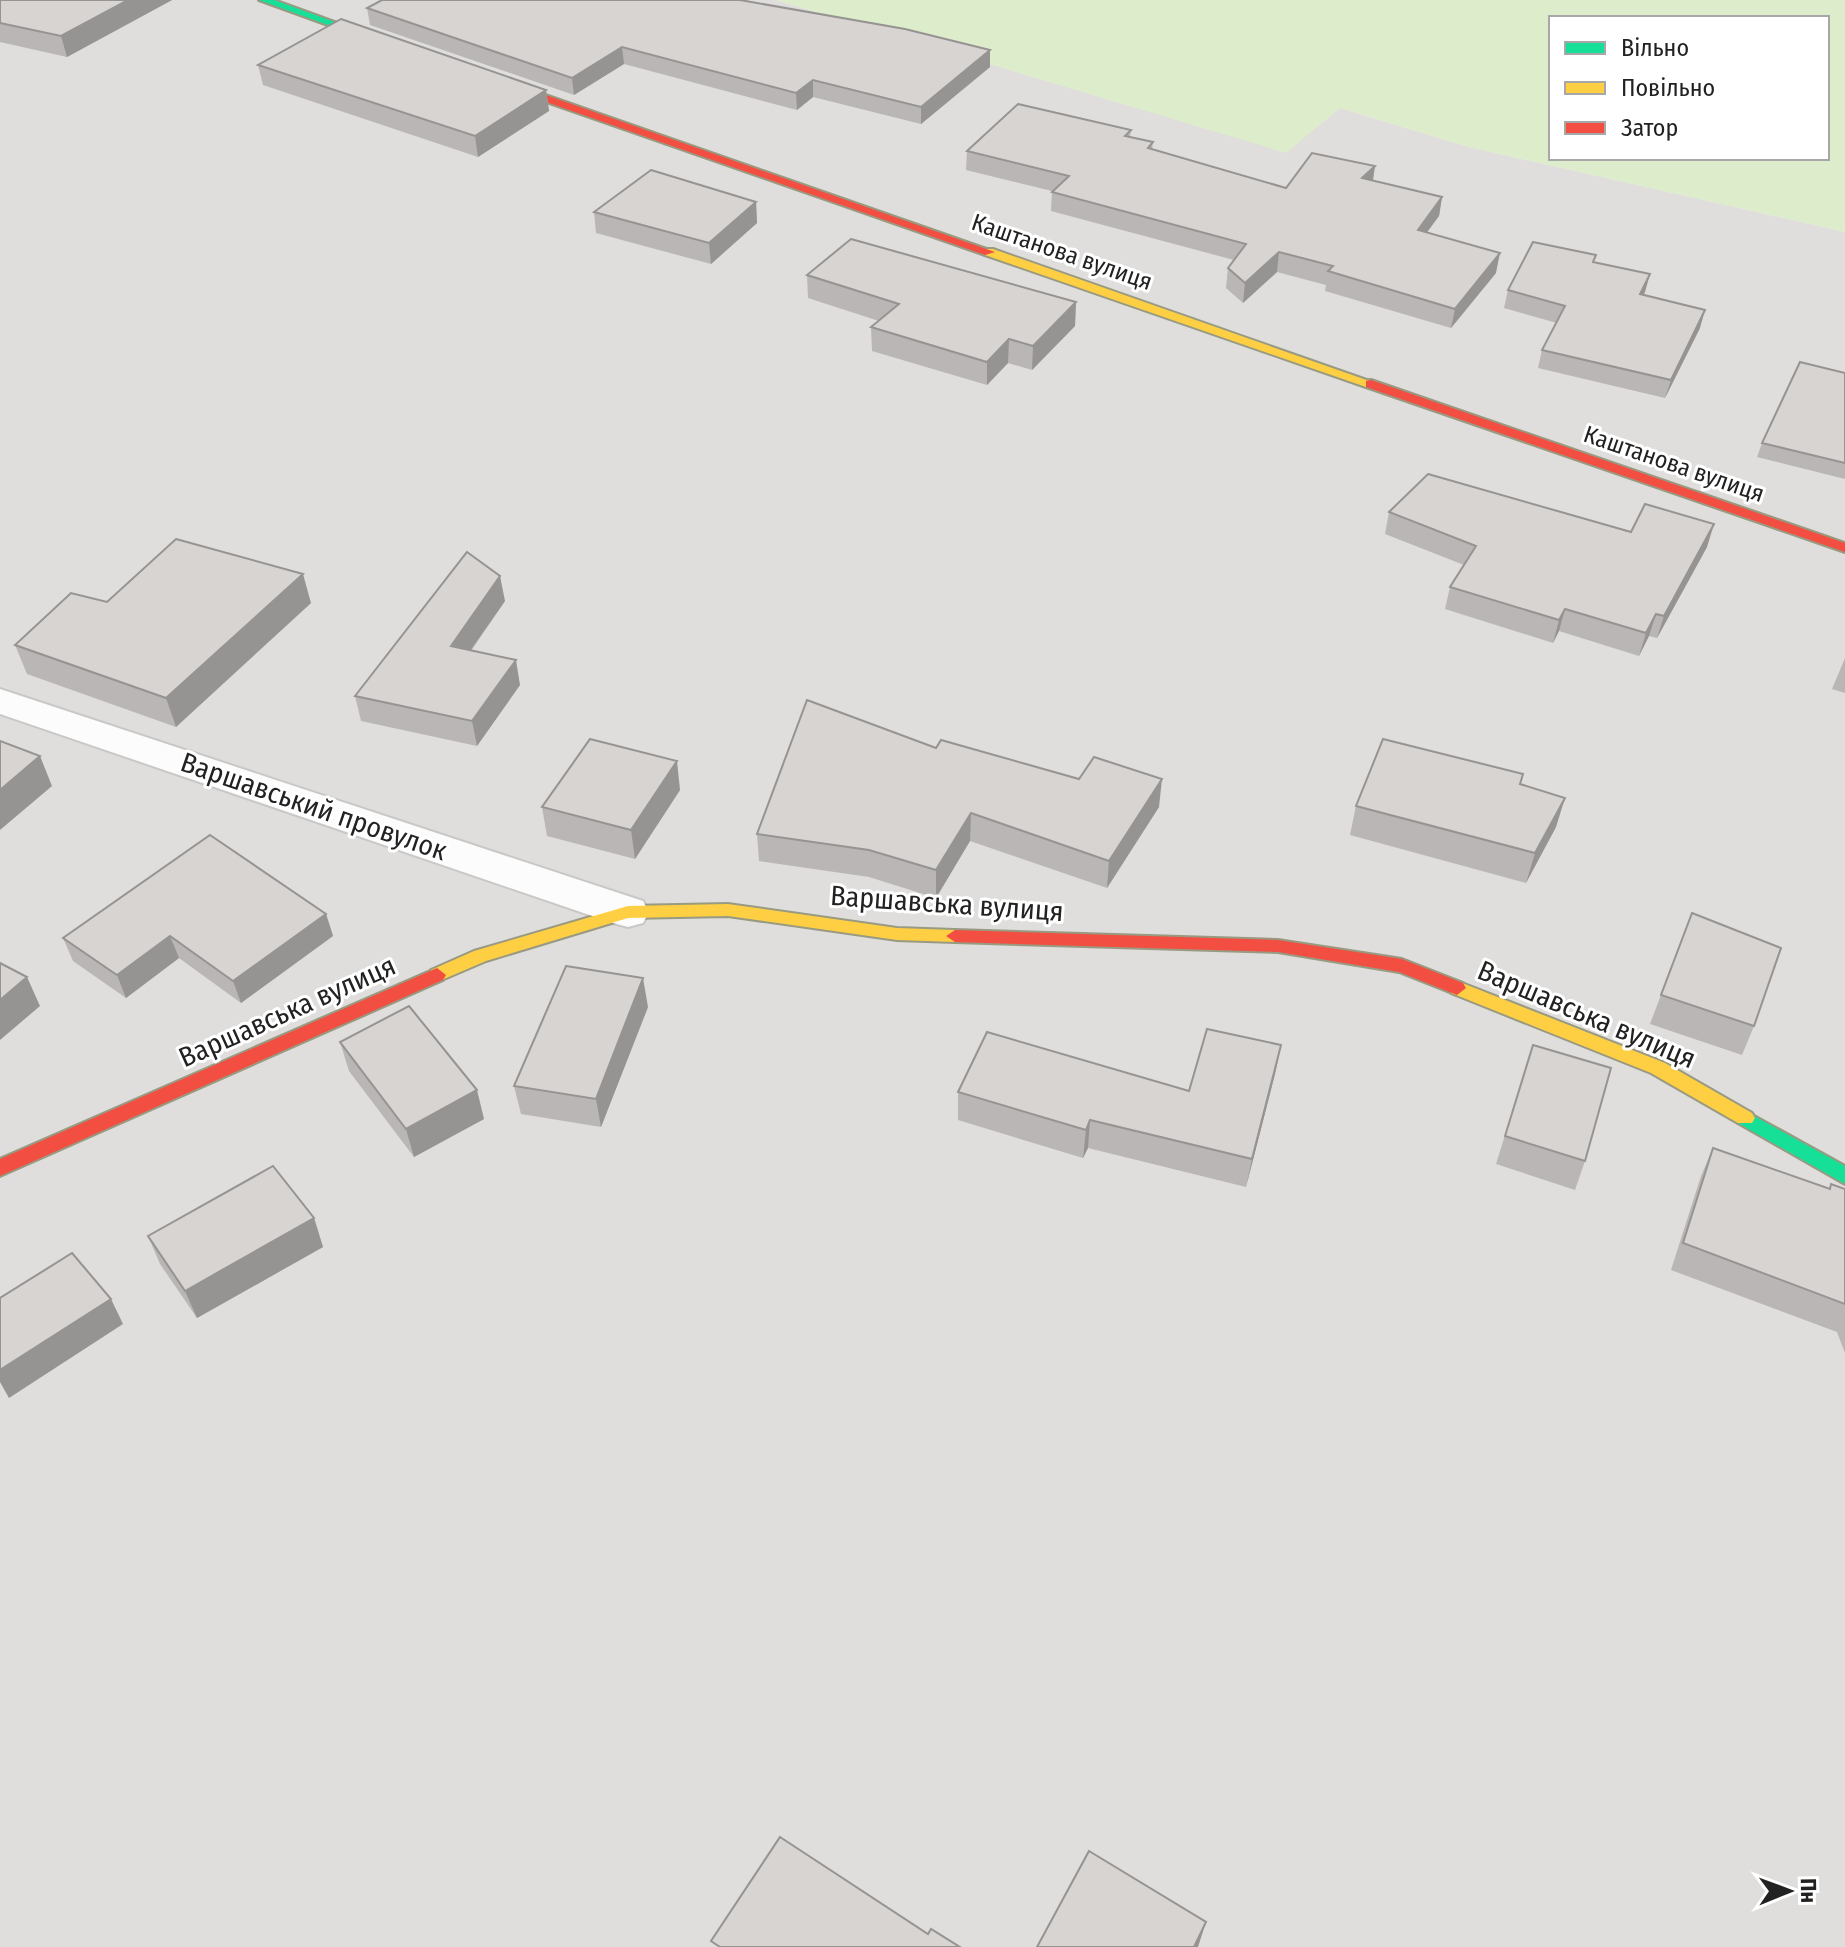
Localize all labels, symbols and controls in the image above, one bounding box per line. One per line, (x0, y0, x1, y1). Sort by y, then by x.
legend (1549, 16, 1829, 160)
text: Вільно (1621, 34, 1689, 62)
text: Повільно (1621, 74, 1715, 102)
text: Затор (1621, 114, 1678, 142)
street label: Каштанова вулиця (968, 208, 1156, 296)
street label: Каштанова вулиця (1580, 420, 1768, 508)
street label: Варшавський провулок (177, 745, 451, 867)
street label: Варшавська вулиця (829, 879, 1065, 928)
street label: Варшавська вулиця (174, 949, 401, 1074)
street label: Варшавська вулиця (1473, 954, 1701, 1075)
north arrow (1749, 1851, 1829, 1931)
text: Пн (1795, 1878, 1822, 1903)

